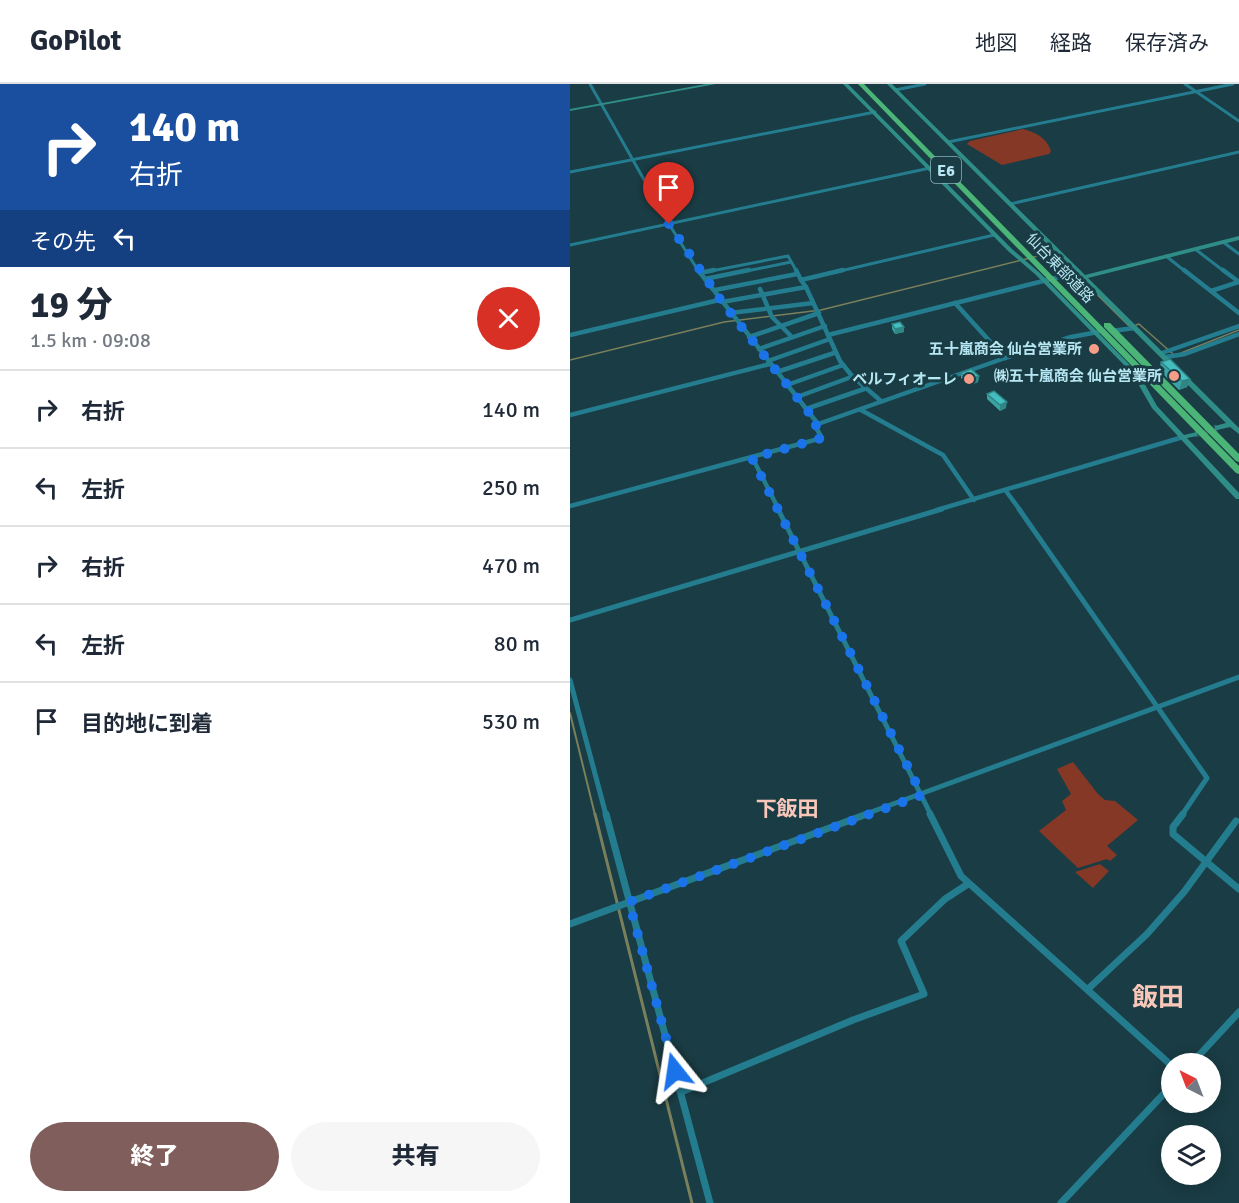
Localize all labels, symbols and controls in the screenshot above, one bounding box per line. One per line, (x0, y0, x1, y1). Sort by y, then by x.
text: GoPilot (30, 24, 121, 58)
text: 地図 (975, 30, 1017, 56)
text: 経路 (1050, 30, 1092, 56)
text: 保存済み (1125, 30, 1209, 56)
text: 140 m (129, 102, 240, 153)
icon: right (30, 108, 108, 186)
road number: E6 (931, 157, 961, 183)
text: 右折 (129, 159, 183, 192)
pin (643, 162, 694, 224)
icon: arrive (652, 171, 685, 204)
icon: left (108, 222, 141, 255)
text: その先 (30, 228, 96, 255)
street label: 仙台東部道路 (1022, 229, 1098, 307)
text: 19 分 (30, 283, 113, 328)
button: close (477, 287, 540, 350)
text: 1.5 km · 09:08 (30, 328, 151, 353)
place label: 五十嵐商会 仙台営業所 (929, 340, 1082, 358)
marker: 五十嵐商会 仙台営業所 (1087, 342, 1101, 356)
place label: ㈱五十嵐商会 仙台営業所 (994, 367, 1162, 385)
marker: ㈱五十嵐商会 仙台営業所 (1167, 369, 1181, 383)
place label: ベルフィオーレ (852, 370, 957, 388)
marker: ベルフィオーレ (962, 372, 976, 386)
icon: right (30, 393, 63, 426)
text: 140 m (482, 396, 540, 423)
text: 右折 (81, 398, 125, 425)
icon: left (30, 471, 63, 504)
text: 250 m (482, 474, 540, 501)
text: 左折 (81, 476, 125, 503)
icon: right (30, 549, 63, 582)
text: 470 m (482, 552, 540, 579)
text: 右折 (81, 554, 125, 581)
icon: left (30, 627, 63, 660)
text: 80 m (494, 630, 540, 657)
text: 左折 (81, 632, 125, 659)
icon: arrive (30, 705, 63, 738)
text: 530 m (482, 708, 540, 735)
text: 目的地に到着 (81, 710, 213, 737)
district label: 下飯田 (756, 796, 819, 822)
district label: 飯田 (1132, 982, 1184, 1014)
position arrow (643, 1039, 707, 1103)
north arrow (1161, 1053, 1221, 1113)
map controls (1161, 1053, 1221, 1185)
button: 終了 (30, 1122, 279, 1191)
button: 共有 (291, 1122, 540, 1191)
button: layers (1161, 1125, 1221, 1185)

